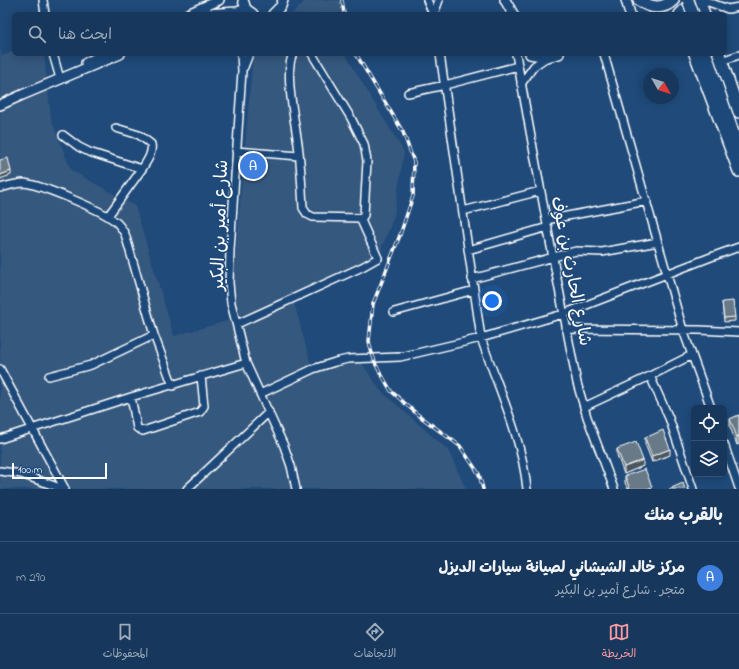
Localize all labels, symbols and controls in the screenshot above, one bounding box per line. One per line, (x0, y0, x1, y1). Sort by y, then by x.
search box (12, 12, 727, 56)
icon: search (26, 23, 48, 45)
text: ابحث هنا (58, 24, 112, 46)
north arrow (643, 68, 679, 104)
pin: A (240, 151, 266, 181)
street label: شارع أمير بن البكير (206, 159, 236, 293)
street label: شارع الحارث بن عوف (543, 194, 597, 349)
your location (482, 291, 502, 311)
map controls (691, 405, 727, 477)
button: locate (691, 405, 727, 441)
button: layers (691, 441, 727, 477)
scale bar (12, 461, 107, 480)
text: 100 m (18, 462, 42, 478)
text: بالقرب منك (644, 503, 723, 528)
text: مركز خالد الشيشاني لصيانة سيارات الديزل (438, 557, 685, 579)
text: 290 m (16, 568, 45, 587)
text: A (706, 568, 714, 587)
text: متجر · شارع أمير بن البكير (556, 581, 685, 600)
tab: المحفوظات (103, 621, 148, 663)
tab: الاتجاهات (354, 621, 396, 663)
tab: الخريطة (602, 621, 636, 663)

